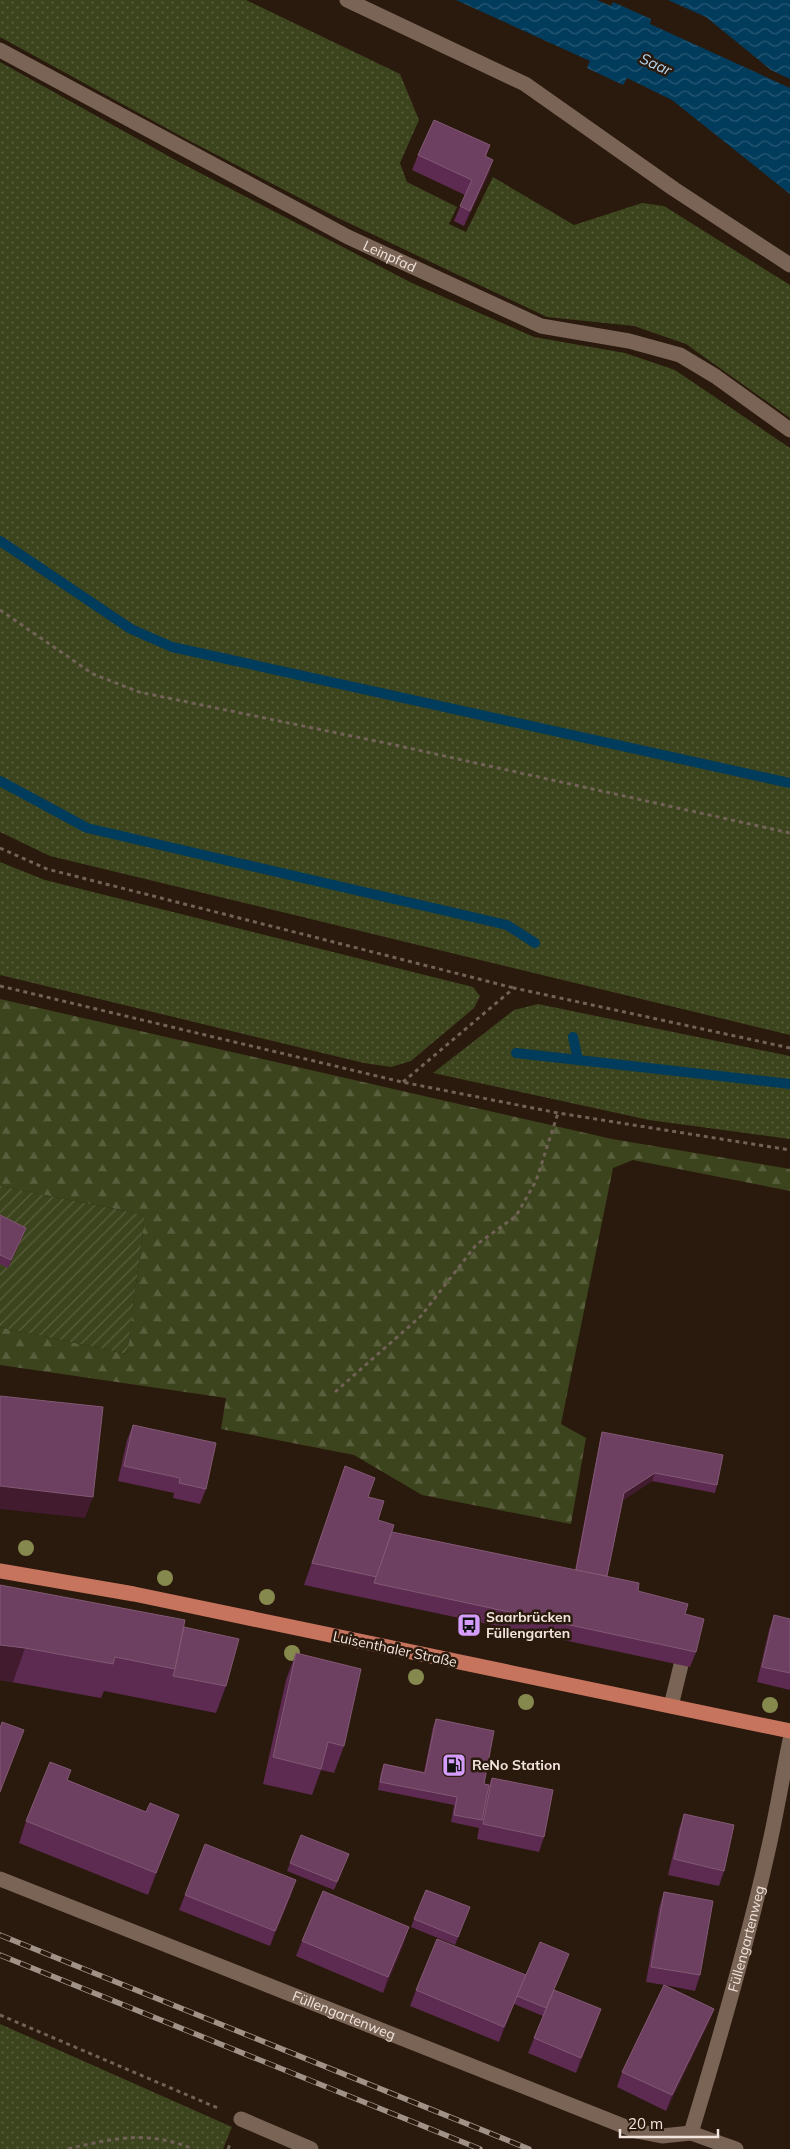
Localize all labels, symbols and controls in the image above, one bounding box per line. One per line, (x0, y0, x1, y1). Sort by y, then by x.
water label: Saar (637, 48, 675, 80)
street label: Leinpfad (360, 236, 419, 276)
place label: Saarbrücken Füllengarten (486, 1608, 571, 1642)
bus stop icon: Saarbrücken Füllengarten (456, 1612, 482, 1638)
street label: Luisenthaler Straße (331, 1627, 459, 1671)
fuel station icon: ReNo Station (441, 1752, 467, 1778)
place label: ReNo Station (472, 1756, 561, 1774)
street label: Füllengartenweg (724, 1884, 769, 1994)
street label: Füllengartenweg (290, 1987, 398, 2044)
scale bar (620, 2106, 718, 2138)
text: 20 m (628, 2114, 663, 2133)

